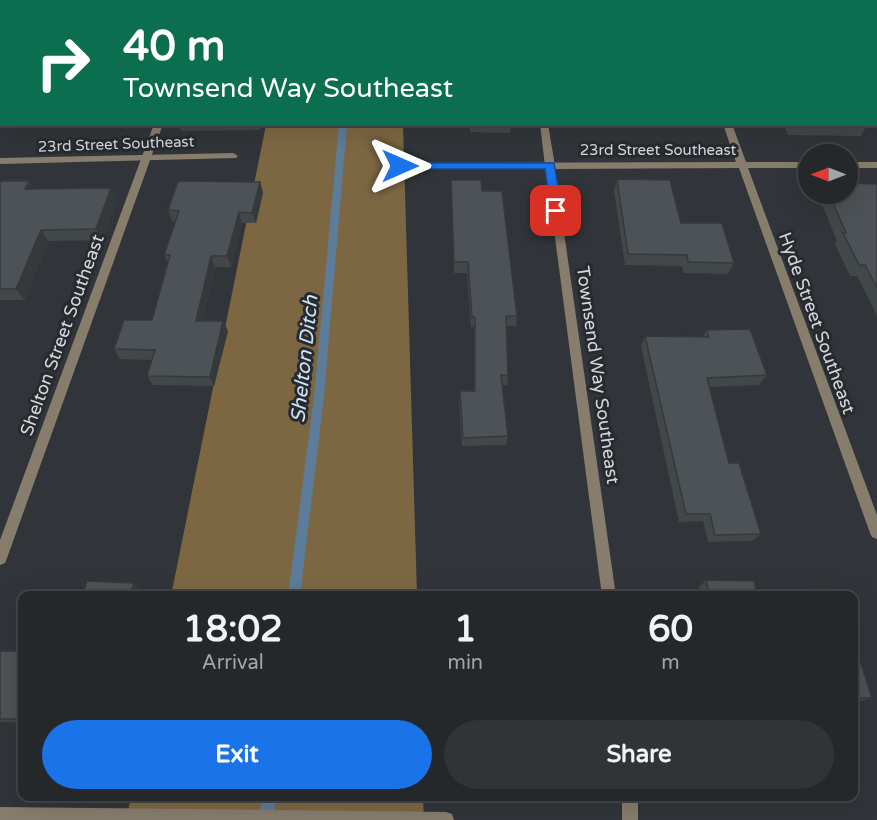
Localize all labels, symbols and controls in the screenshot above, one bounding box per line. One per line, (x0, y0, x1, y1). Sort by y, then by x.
text: 40 m (123, 21, 225, 72)
icon: right (24, 24, 102, 102)
text: Townsend Way Southeast (123, 72, 453, 105)
street label: 23rd Street Southeast (37, 132, 195, 156)
position arrow (368, 134, 432, 198)
street label: 23rd Street Southeast (580, 141, 737, 159)
north arrow (798, 144, 858, 204)
map controls (798, 144, 858, 204)
pin (530, 185, 581, 236)
icon: arrive (539, 194, 572, 227)
street label: Hyde Street Southeast (774, 229, 860, 417)
street label: Shelton Street Southeast (15, 231, 109, 439)
street label: Townsend Way Southeast (572, 265, 624, 486)
water label: Shelton Ditch (286, 293, 324, 424)
text: 18:02 (183, 608, 283, 651)
text: 1 (454, 608, 477, 651)
text: 60 (648, 608, 693, 651)
text: Arrival (202, 651, 264, 675)
text: min (448, 651, 483, 675)
text: m (661, 651, 680, 675)
button: Exit (42, 720, 432, 789)
button: Share (444, 720, 834, 789)

